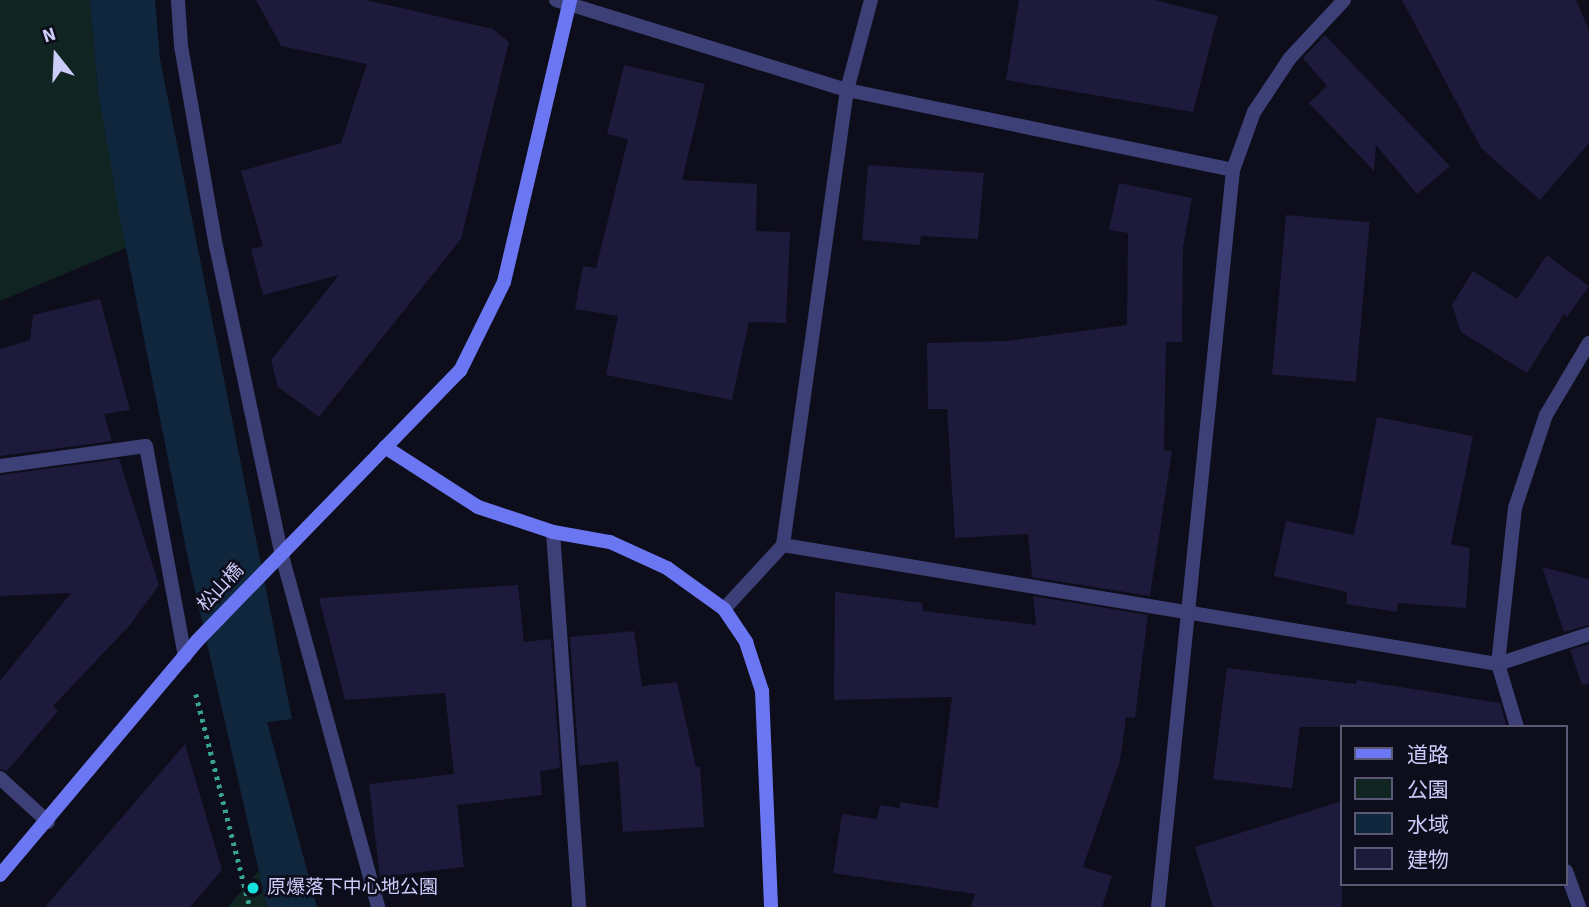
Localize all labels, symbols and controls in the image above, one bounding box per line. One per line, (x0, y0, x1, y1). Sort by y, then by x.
north arrow (21, 21, 91, 91)
text: N (39, 21, 60, 50)
street label: 松山橋 (193, 559, 249, 617)
legend (1340, 725, 1568, 886)
text: 道路 (1407, 740, 1449, 770)
text: 公園 (1407, 775, 1449, 805)
text: 水域 (1407, 810, 1449, 840)
text: 建物 (1407, 845, 1449, 875)
place label: 原爆落下中心地公園 (267, 877, 438, 899)
marker: 原爆落下中心地公園 (245, 880, 261, 896)

